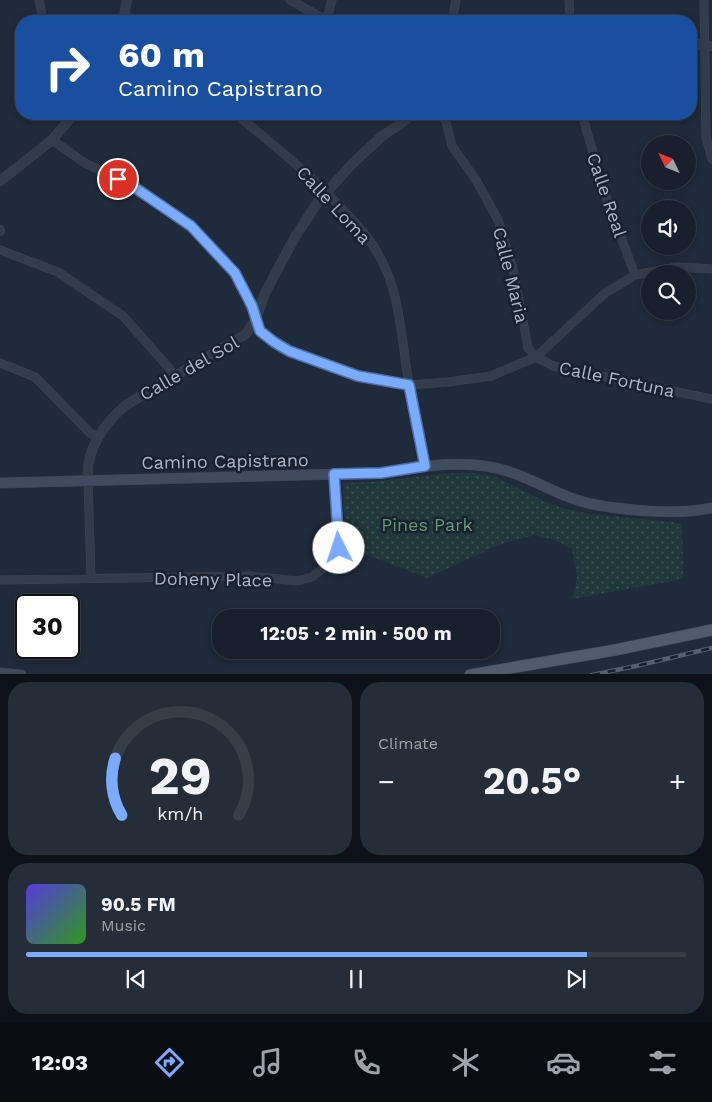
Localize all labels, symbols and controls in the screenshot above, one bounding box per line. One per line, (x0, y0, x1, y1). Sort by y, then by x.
text: 60 m (118, 34, 205, 76)
icon: right (35, 35, 100, 100)
text: Camino Capistrano (118, 76, 323, 101)
north arrow (641, 135, 696, 190)
map controls (641, 135, 696, 320)
street label: Calle Real (583, 150, 631, 240)
pin (97, 158, 139, 200)
street label: Calle Loma (293, 162, 375, 248)
icon: arrive (104, 165, 132, 193)
button: sound (641, 200, 696, 255)
street label: Calle Maria (489, 225, 533, 325)
button: search (641, 265, 696, 320)
street label: Calle del Sol (136, 331, 243, 405)
street label: Calle Fortuna (557, 356, 677, 402)
street label: Camino Capistrano (141, 449, 309, 473)
park label: Pines Park (381, 514, 473, 535)
position arrow (312, 521, 364, 573)
street label: Doheny Place (154, 567, 272, 591)
speed limit sign: 30 (15, 594, 80, 659)
text: 12:05 · 2 min · 500 m (260, 622, 452, 645)
text: Climate (378, 734, 438, 753)
text: 29 (148, 746, 212, 807)
text: 20.5° (483, 759, 581, 803)
text: − (378, 765, 395, 798)
text: + (669, 765, 686, 798)
text: km/h (157, 803, 203, 824)
text: 90.5 FM (101, 893, 176, 916)
text: Music (101, 916, 146, 935)
icon: previous (122, 965, 150, 993)
icon: pause (342, 965, 370, 993)
icon: next (562, 965, 590, 993)
icon: directions (152, 1045, 187, 1080)
icon: music (250, 1045, 285, 1080)
icon: phone (349, 1045, 384, 1080)
icon: climate (448, 1045, 483, 1080)
icon: car (546, 1045, 581, 1080)
icon: filters (645, 1045, 680, 1080)
text: 12:03 (32, 1050, 88, 1075)

